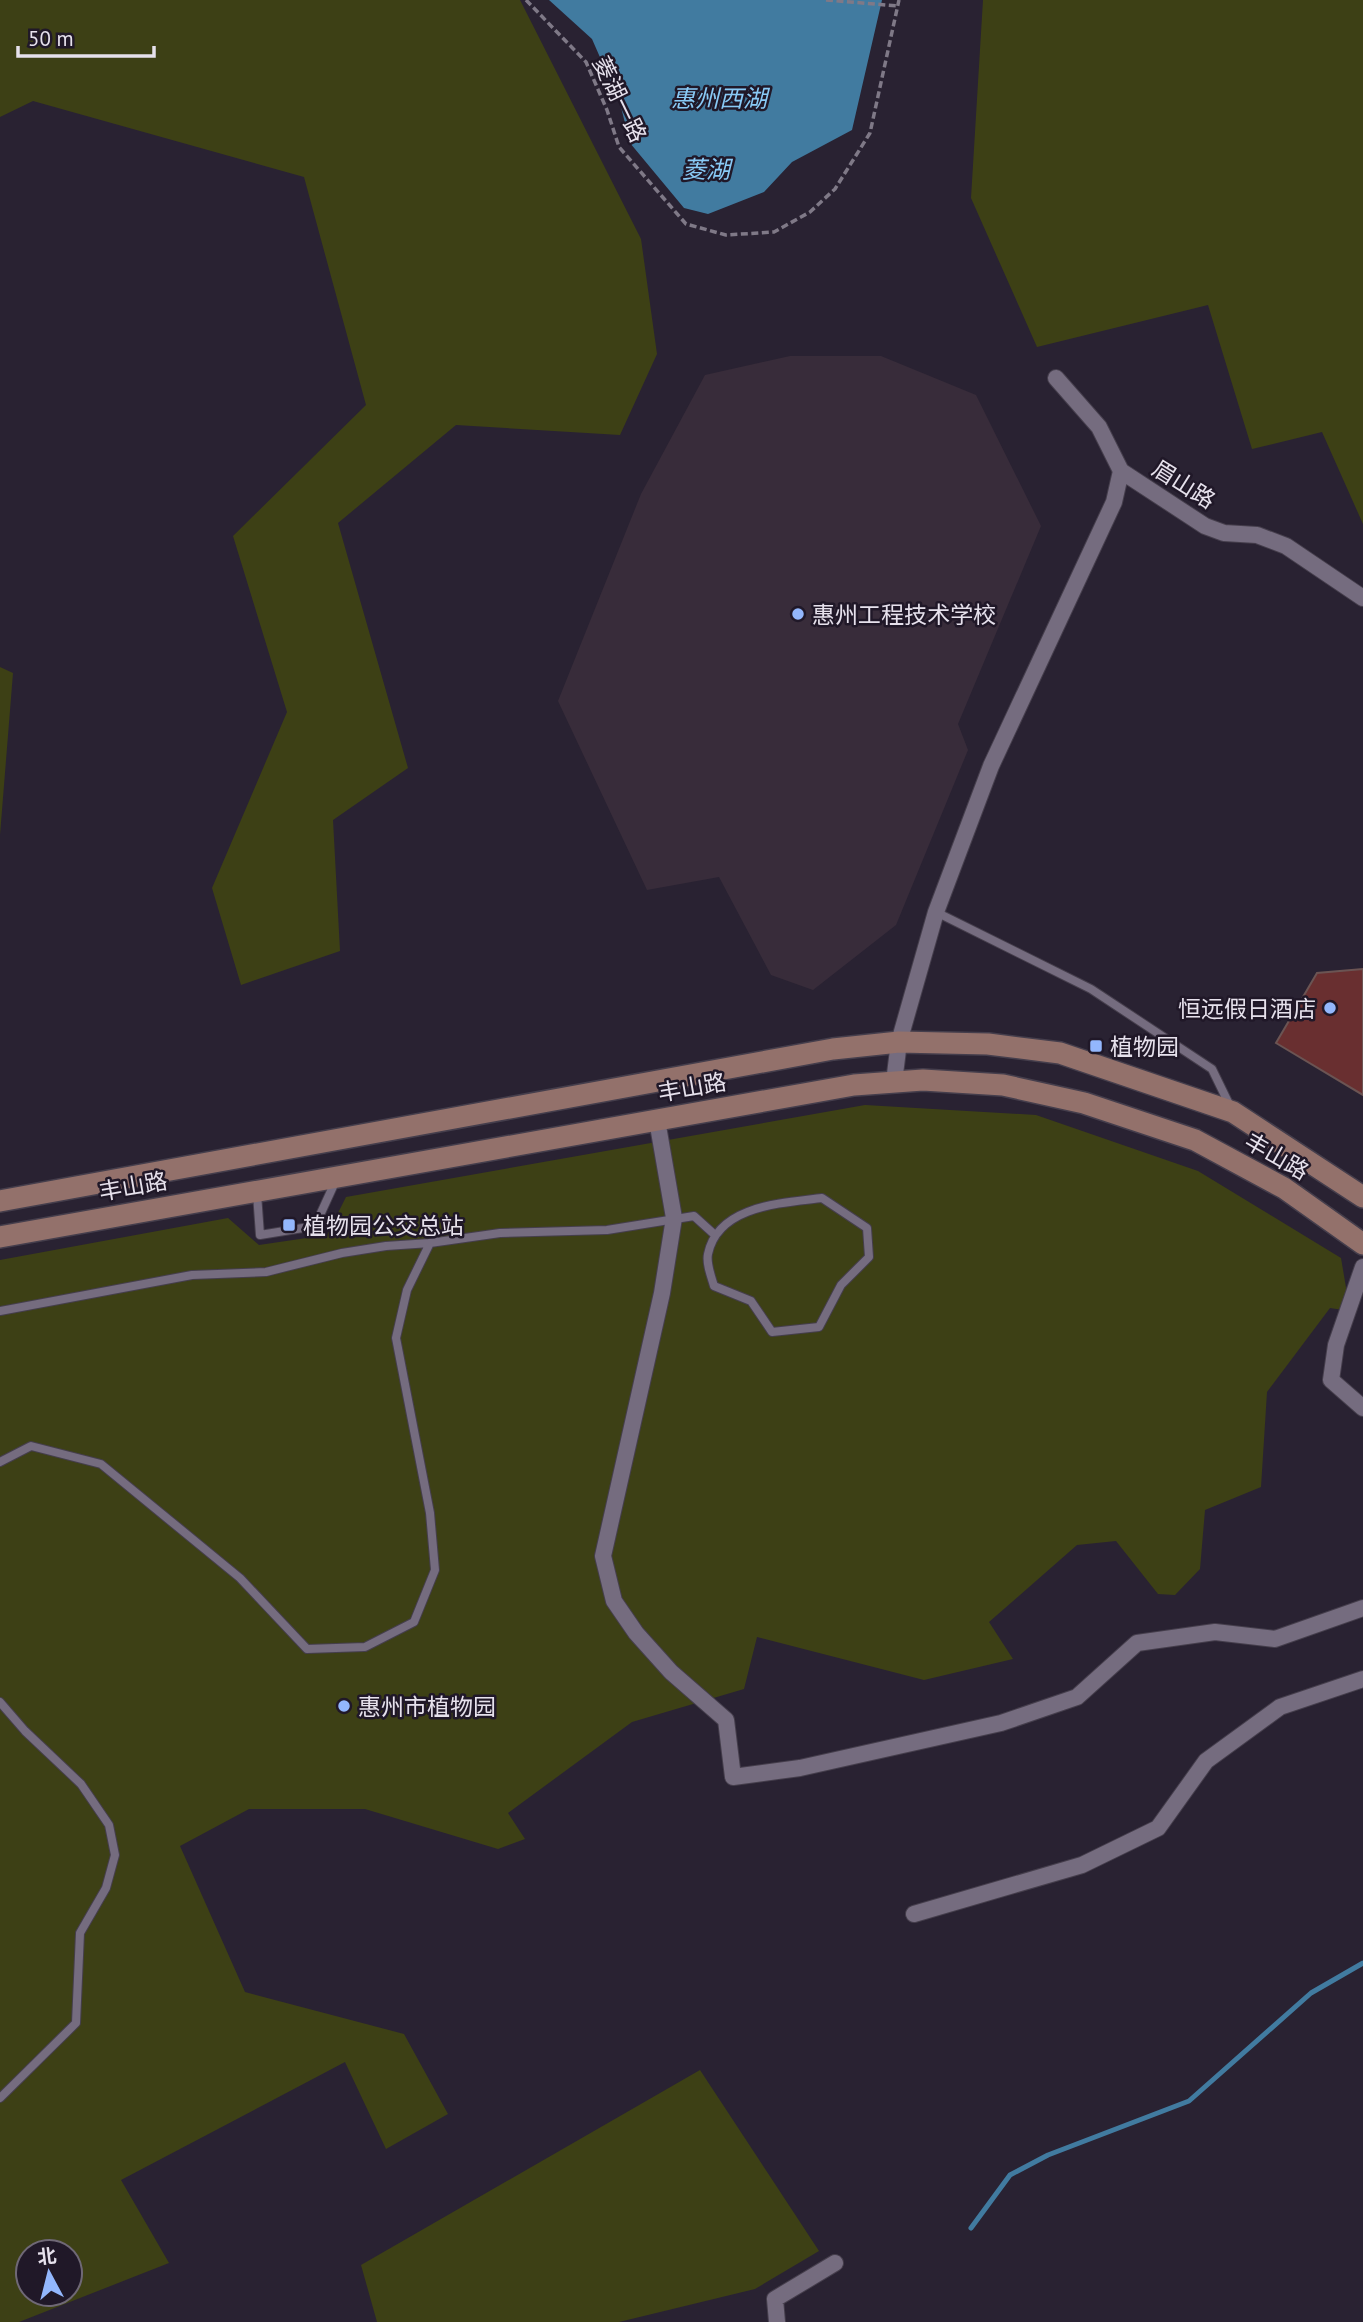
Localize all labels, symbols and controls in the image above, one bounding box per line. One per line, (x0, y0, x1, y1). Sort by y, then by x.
scale bar (18, 14, 154, 58)
text: 50 m (28, 25, 74, 52)
street label: 菱湖一路 (587, 51, 653, 147)
water label: 惠州西湖 (671, 83, 771, 114)
water label: 菱湖 (682, 154, 734, 185)
street label: 眉山路 (1147, 453, 1221, 515)
place label: 惠州工程技术学校 (812, 600, 996, 629)
marker: 惠州工程技术学校 (790, 606, 806, 622)
place label: 恒远假日酒店 (1178, 994, 1316, 1023)
marker: 恒远假日酒店 (1322, 1000, 1338, 1016)
place label: 植物园 (1110, 1032, 1179, 1061)
marker: 植物园 (1088, 1038, 1104, 1054)
street label: 丰山路 (656, 1067, 728, 1107)
street label: 丰山路 (1240, 1126, 1314, 1186)
street label: 丰山路 (97, 1166, 169, 1206)
place label: 植物园公交总站 (303, 1211, 464, 1240)
marker: 植物园公交总站 (281, 1217, 297, 1233)
place label: 惠州市植物园 (358, 1692, 496, 1721)
marker: 惠州市植物园 (336, 1698, 352, 1714)
north arrow (14, 2238, 84, 2308)
text: 北 (36, 2243, 58, 2269)

